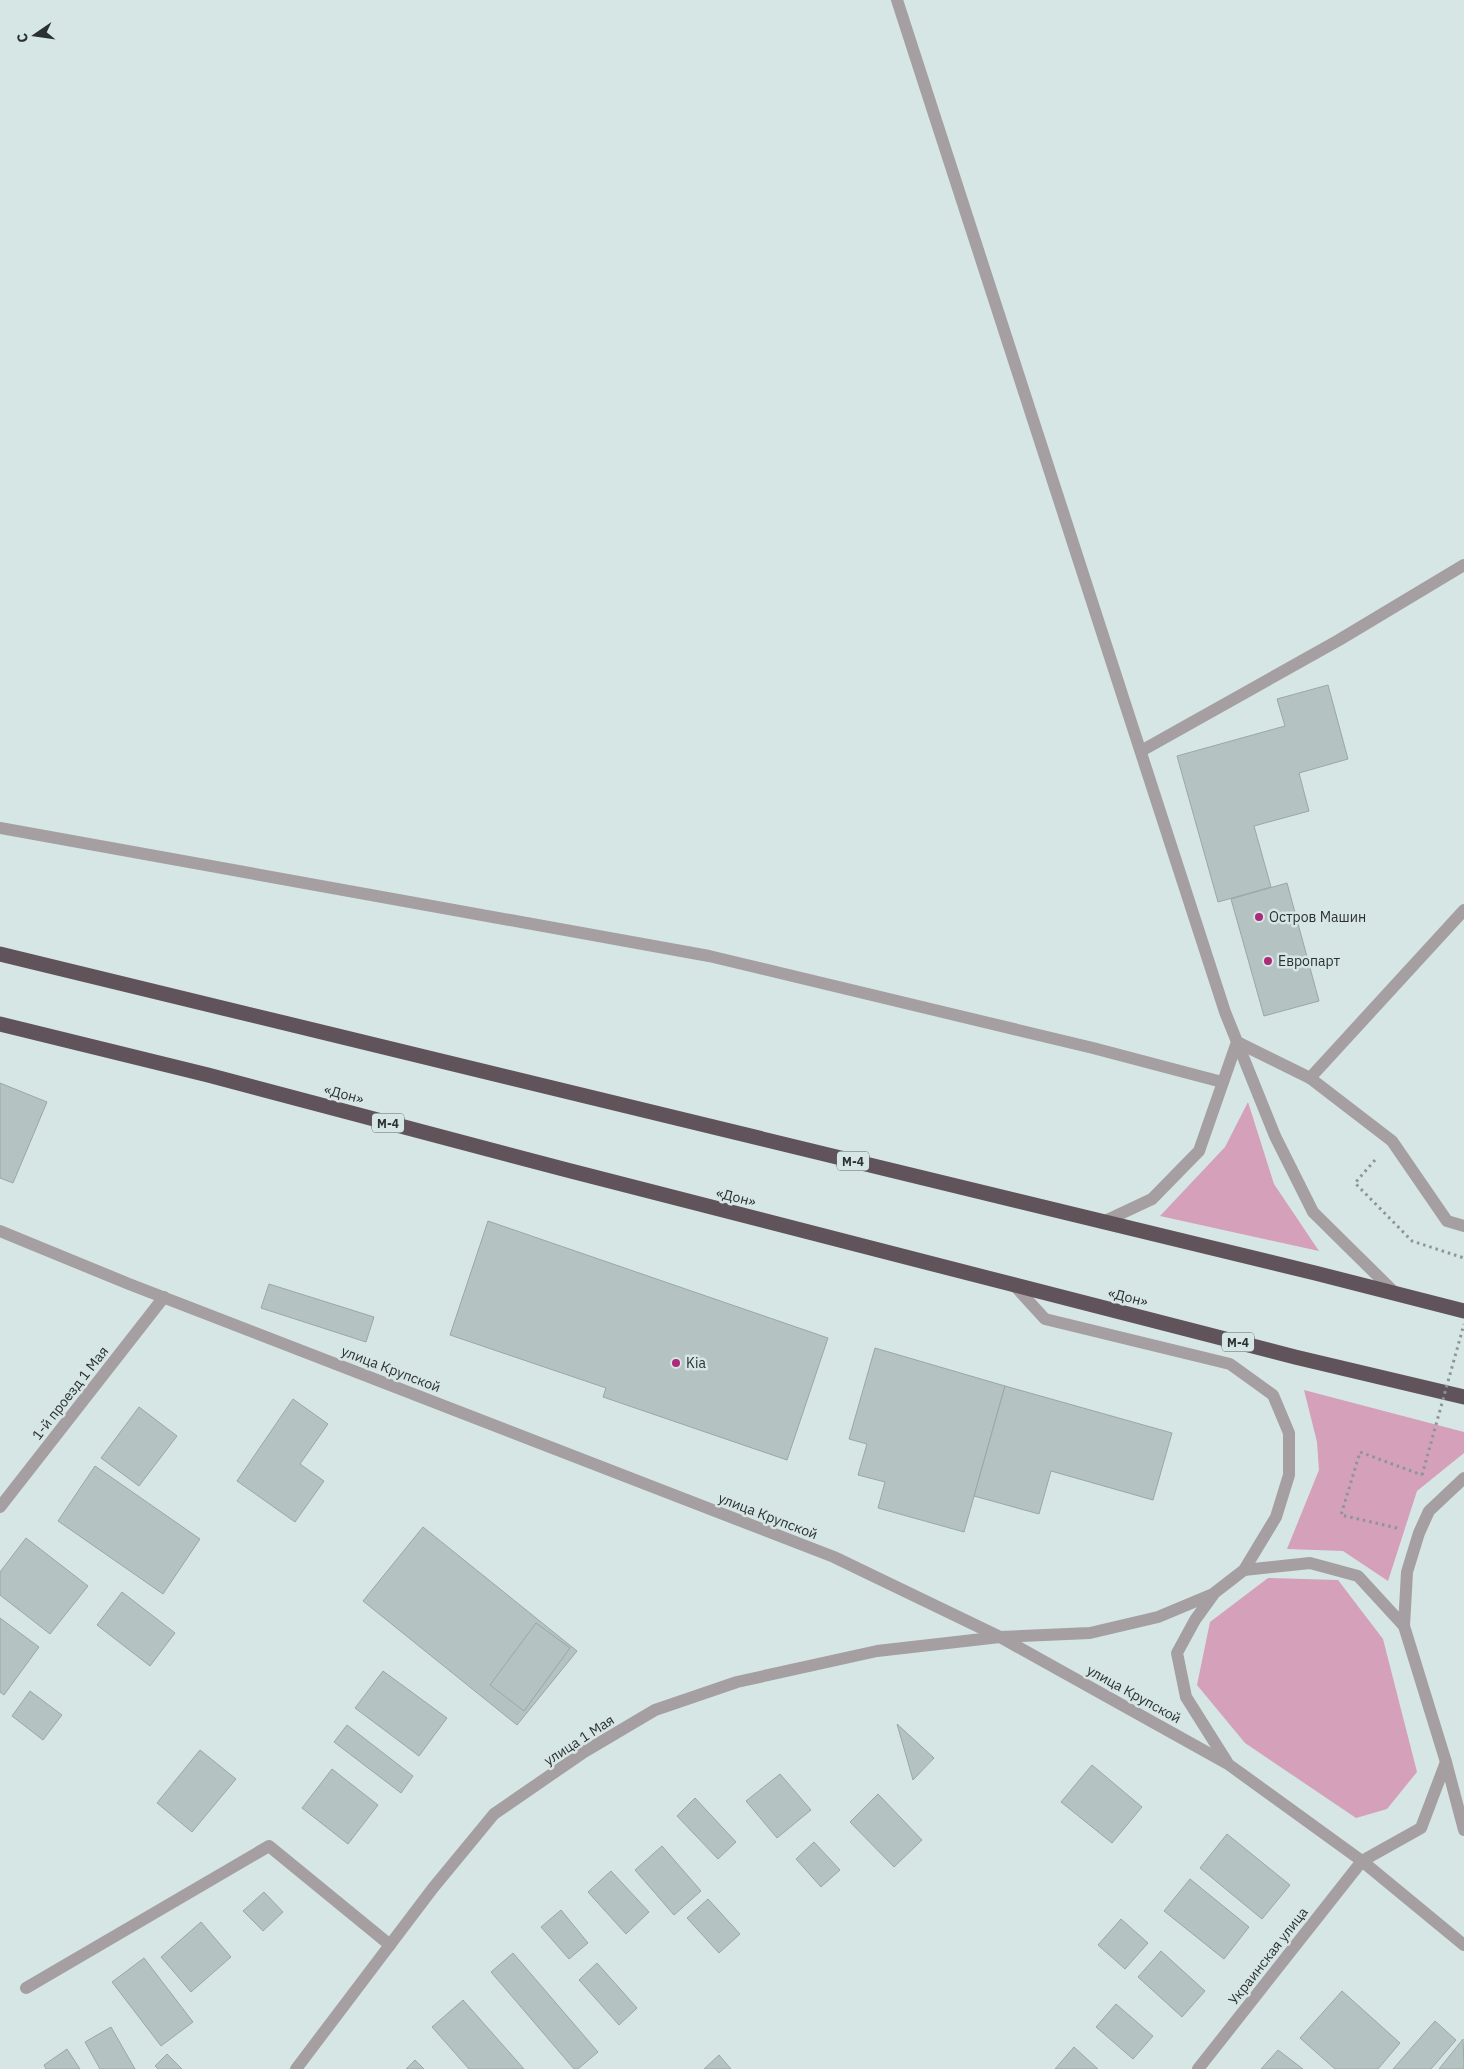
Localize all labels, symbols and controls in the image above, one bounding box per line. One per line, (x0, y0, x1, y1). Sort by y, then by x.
north arrow (10, 10, 60, 60)
text: С (13, 31, 32, 44)
place label: Остров Машин (1269, 908, 1366, 926)
marker: Остров Машин (1253, 911, 1265, 923)
place label: Европарт (1278, 952, 1340, 970)
marker: Европарт (1262, 955, 1274, 967)
street label: «Дон» (322, 1080, 366, 1108)
road number: М-4 (372, 1114, 404, 1132)
road number: М-4 (837, 1152, 869, 1170)
street label: «Дон» (714, 1183, 758, 1211)
street label: «Дон» (1106, 1283, 1150, 1311)
road number: М-4 (1222, 1332, 1254, 1351)
street label: улица Крупской (339, 1342, 443, 1396)
street label: 1-й проезд 1 Мая (28, 1343, 112, 1443)
place label: Kia (686, 1354, 706, 1372)
marker: Kia (670, 1357, 682, 1369)
street label: улица Крупской (716, 1489, 820, 1543)
street label: улица Крупской (1084, 1661, 1184, 1727)
street label: улица 1 Мая (540, 1711, 618, 1769)
street label: Украинская улица (1224, 1903, 1312, 2009)

